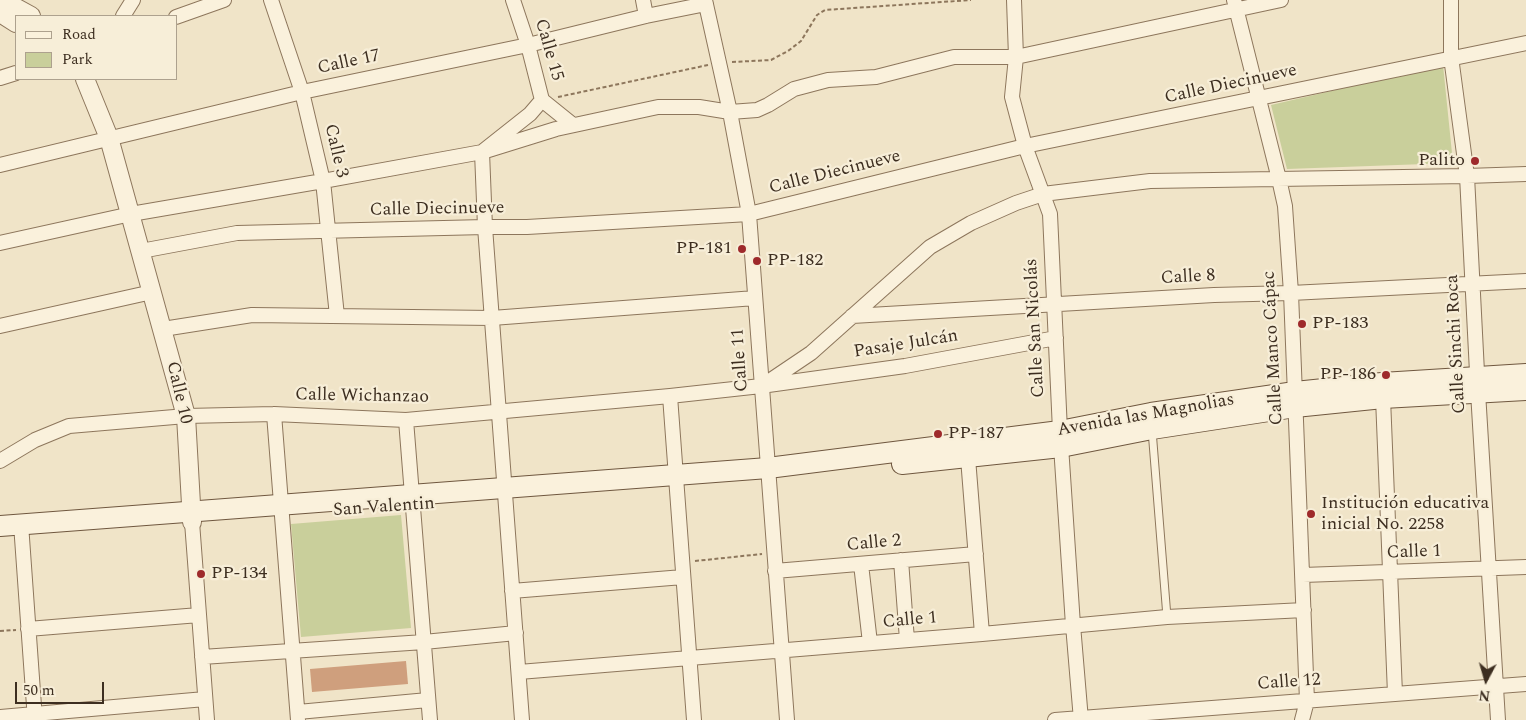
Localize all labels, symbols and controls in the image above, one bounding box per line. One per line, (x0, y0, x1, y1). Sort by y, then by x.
legend (15, 15, 178, 80)
street label: Calle 15 (529, 16, 567, 84)
text: Road (62, 23, 96, 46)
street label: Calle 17 (316, 46, 382, 80)
text: Park (62, 48, 93, 71)
street label: Calle Diecinueve (1163, 60, 1299, 110)
street label: Calle 3 (318, 122, 352, 180)
street label: Calle Diecinueve (767, 146, 903, 200)
place label: Palito (1418, 150, 1465, 172)
marker: Palito (1469, 155, 1481, 167)
street label: Calle Diecinueve (369, 198, 505, 222)
place label: PP-181 (676, 238, 732, 260)
marker: PP-181 (736, 243, 748, 255)
place label: PP-182 (767, 250, 823, 272)
marker: PP-182 (751, 255, 763, 267)
street label: Calle San Nicolás (1022, 258, 1050, 398)
street label: Calle 8 (1160, 266, 1216, 290)
street label: Calle Manco Cápac (1259, 270, 1289, 426)
street label: Calle Sinchi Roca (1443, 274, 1471, 414)
place label: PP-183 (1312, 313, 1368, 335)
marker: PP-183 (1296, 318, 1308, 330)
street label: Pasaje Julcán (852, 326, 960, 364)
street label: Calle 11 (728, 328, 754, 392)
street label: Calle 10 (160, 360, 196, 426)
place label: PP-186 (1320, 364, 1376, 386)
marker: PP-186 (1380, 369, 1392, 381)
street label: Calle Wichanzao (295, 385, 429, 409)
street label: Avenida las Magnolias (1056, 390, 1236, 442)
place label: PP-187 (948, 423, 1004, 445)
marker: PP-187 (932, 428, 944, 440)
place label: Institución educativa inicial No. 2258 (1321, 493, 1489, 536)
street label: San Valentin (332, 494, 436, 522)
marker: Institución educativa inicial No. 2258 (1305, 508, 1317, 520)
street label: Calle 2 (846, 531, 902, 557)
street label: Calle 1 (1386, 541, 1442, 565)
place label: PP-134 (211, 563, 267, 585)
marker: PP-134 (195, 568, 207, 580)
street label: Calle 1 (882, 608, 938, 634)
north arrow (1461, 655, 1511, 705)
street label: Calle 12 (1257, 670, 1321, 696)
scale bar (18, 672, 106, 704)
text: 50 m (23, 679, 55, 702)
text: N (1478, 684, 1491, 706)

